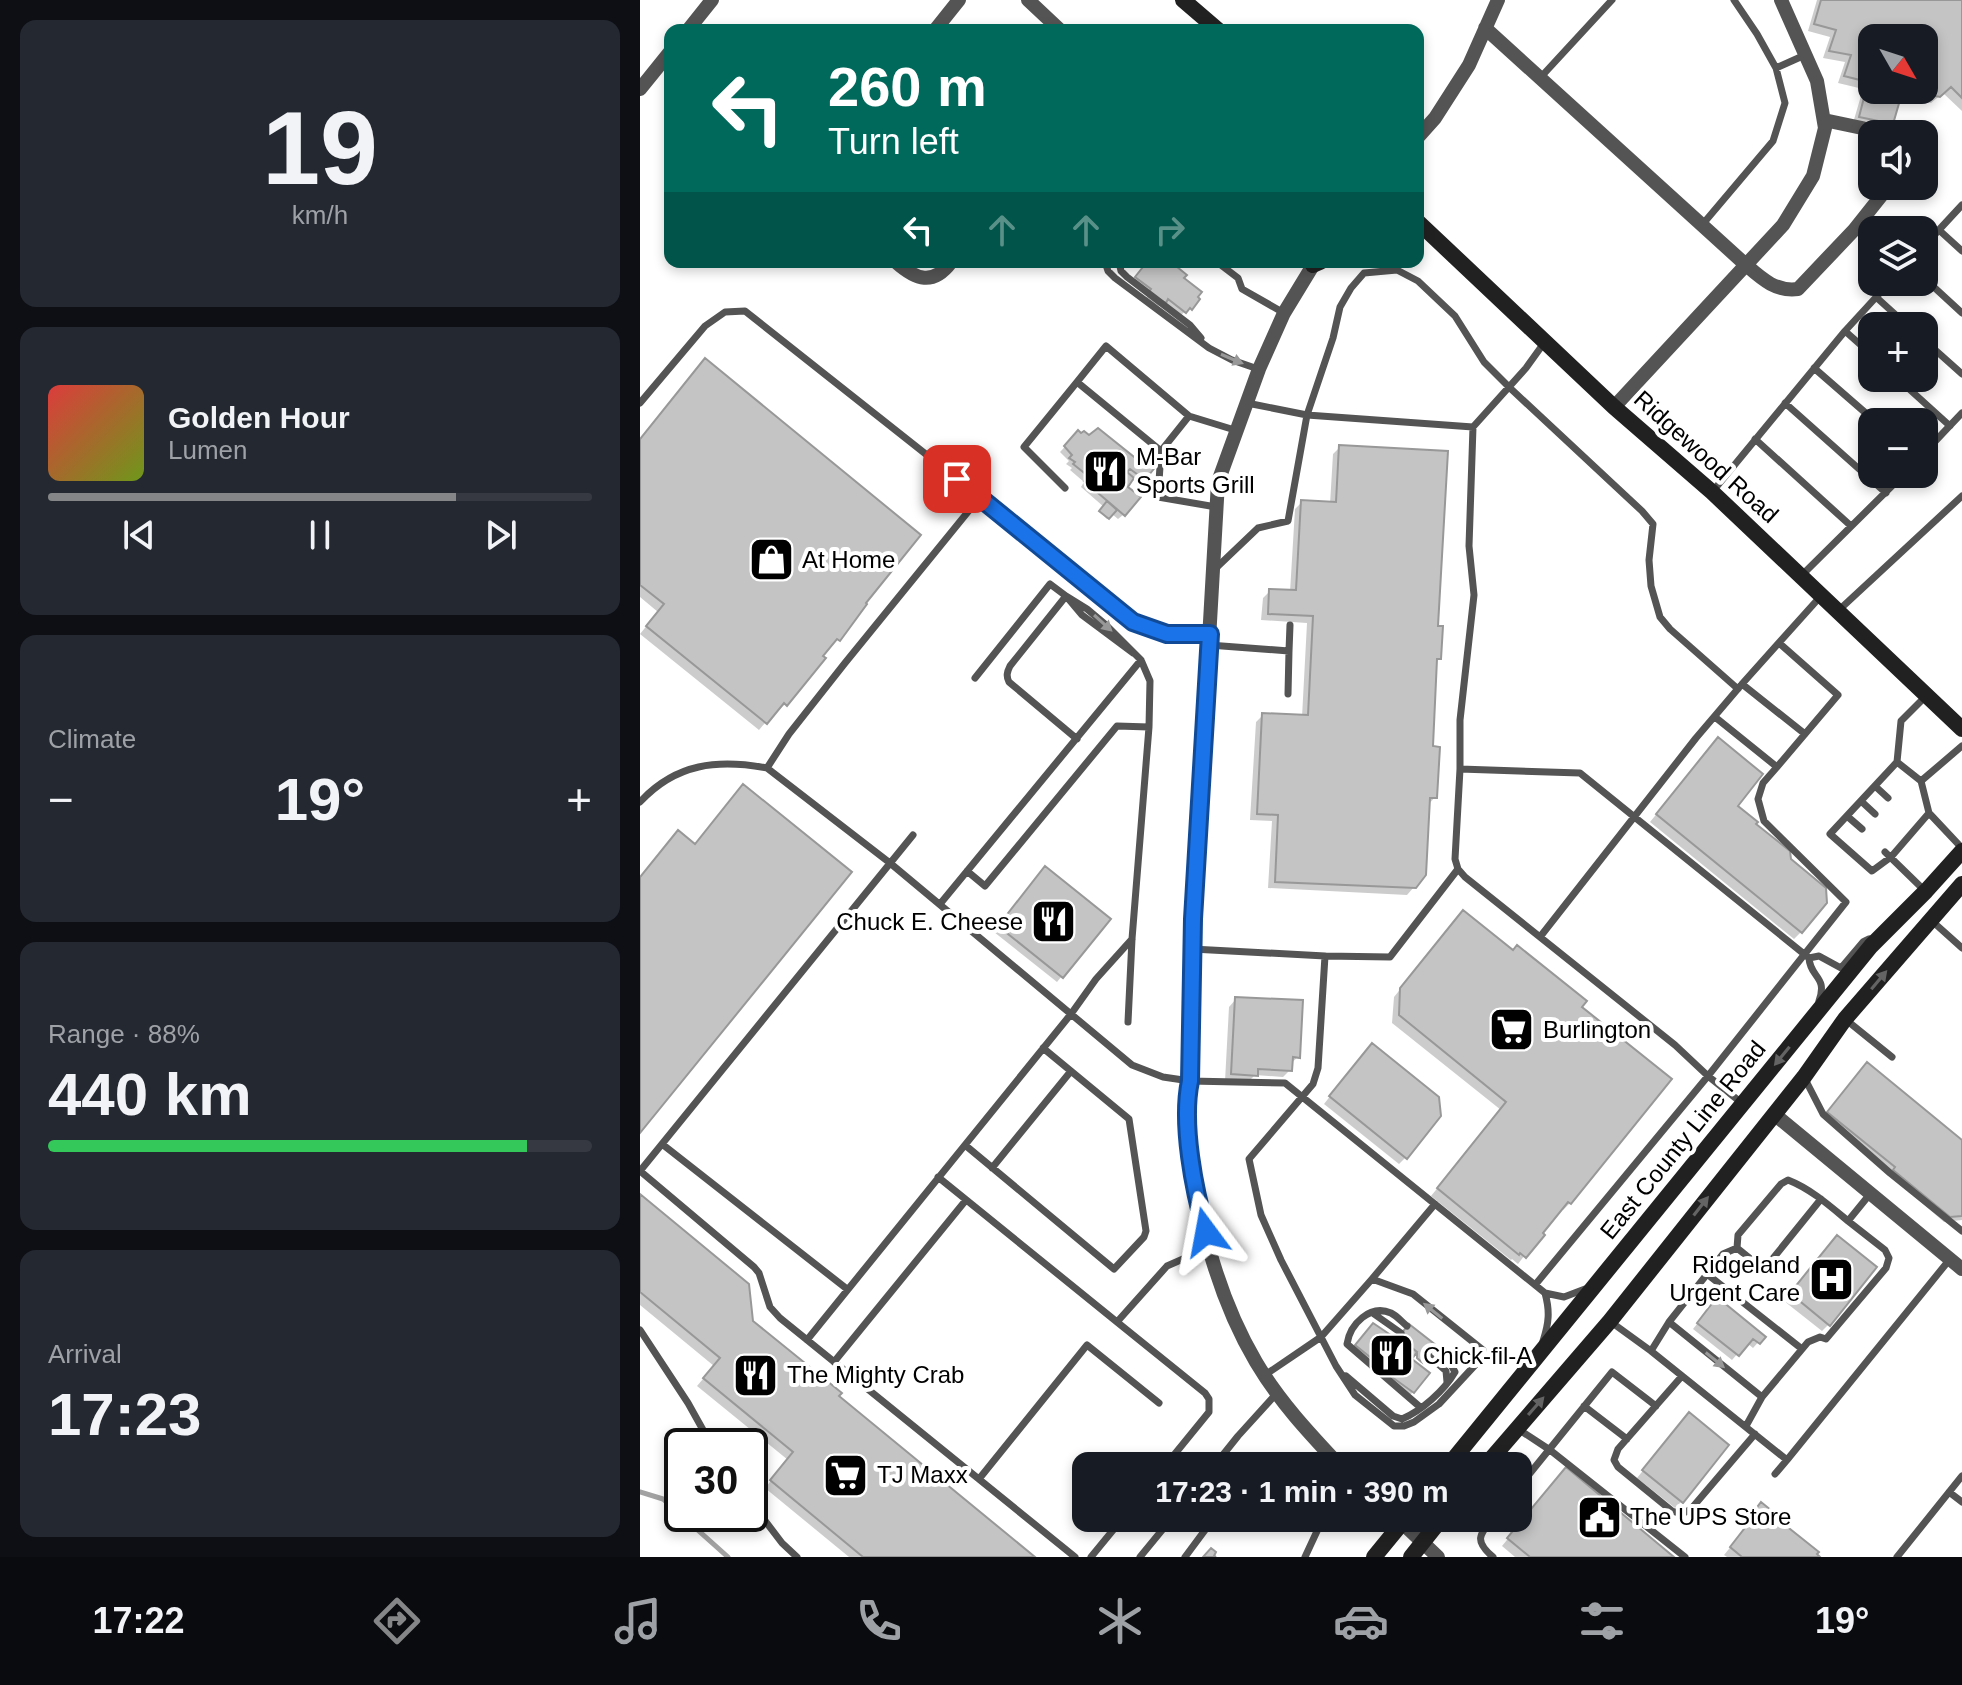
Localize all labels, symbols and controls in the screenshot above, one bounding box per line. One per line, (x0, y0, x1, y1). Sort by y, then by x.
north arrow (1858, 24, 1938, 104)
map controls (1858, 24, 1938, 488)
text: 260 m (828, 55, 987, 118)
icon: left (696, 56, 800, 160)
text: 19 (262, 90, 378, 206)
button: sound (1858, 120, 1938, 200)
text: Turn left (828, 121, 959, 162)
text: km/h (292, 200, 348, 230)
icon: left (896, 208, 940, 252)
icon: ahead (980, 208, 1024, 252)
icon: ahead (1064, 208, 1108, 252)
icon: right (1148, 208, 1192, 252)
button: layers (1858, 216, 1938, 296)
button: + (1858, 312, 1938, 392)
one-way arrow (1220, 352, 1244, 365)
street label: Ridgewood Road (1629, 385, 1784, 528)
text: Golden Hour (168, 401, 350, 434)
button: − (1858, 408, 1938, 488)
text: Lumen (168, 435, 248, 465)
place label: M-Bar Sports Grill (1136, 443, 1255, 498)
pin (923, 445, 991, 513)
restaurant icon: M-Bar Sports Grill (1081, 447, 1129, 495)
icon: arrive (935, 457, 979, 501)
icon: previous (117, 513, 161, 557)
icon: pause (298, 513, 342, 557)
icon: next (479, 513, 523, 557)
shop icon: At Home (747, 536, 795, 584)
place label: At Home (802, 546, 895, 573)
one-way arrow (1093, 614, 1113, 631)
text: Climate (48, 724, 136, 754)
text: 19° (275, 766, 365, 833)
text: − (48, 775, 74, 824)
text: + (566, 775, 592, 824)
restaurant icon: Chuck E. Cheese (1030, 898, 1078, 946)
place label: Chuck E. Cheese (836, 908, 1023, 935)
one-way arrow (1870, 970, 1887, 990)
supermarket icon: Burlington (1488, 1006, 1536, 1054)
place label: Burlington (1543, 1016, 1651, 1043)
text: Range · 88% (48, 1019, 200, 1049)
street label: East County Line Road (1594, 1035, 1771, 1244)
one-way arrow (1774, 1046, 1791, 1066)
text: 440 km (48, 1061, 252, 1128)
position arrow (1164, 1190, 1248, 1274)
one-way arrow (1693, 1196, 1709, 1216)
place label: Ridgeland Urgent Care (1669, 1251, 1800, 1306)
hospital icon: Ridgeland Urgent Care (1807, 1255, 1855, 1303)
one-way arrow (1423, 1303, 1443, 1319)
restaurant icon: Chick-fil-A (1368, 1332, 1416, 1380)
text: Arrival (48, 1339, 122, 1369)
place label: Chick-fil-A (1423, 1342, 1532, 1369)
restaurant icon: The Mighty Crab (732, 1351, 780, 1399)
one-way arrow (1705, 1351, 1726, 1368)
place label: The Mighty Crab (787, 1361, 964, 1388)
text: 17:23 (48, 1381, 201, 1448)
one-way arrow (1526, 1397, 1544, 1416)
speed limit sign: 30 (664, 1428, 768, 1532)
supermarket icon: TJ Maxx (822, 1451, 870, 1499)
place label: TJ Maxx (877, 1461, 968, 1488)
text: 17:23 · 1 min · 390 m (1155, 1475, 1449, 1508)
public building icon: The UPS Store (1575, 1493, 1623, 1541)
place label: The UPS Store (1630, 1503, 1791, 1530)
icon: directions (369, 1593, 425, 1649)
icon: music (610, 1593, 666, 1649)
icon: phone (851, 1593, 907, 1649)
icon: climate (1092, 1593, 1148, 1649)
icon: car (1333, 1593, 1389, 1649)
icon: filters (1574, 1593, 1630, 1649)
text: 17:22 (92, 1600, 185, 1641)
text: 19° (1815, 1600, 1869, 1641)

